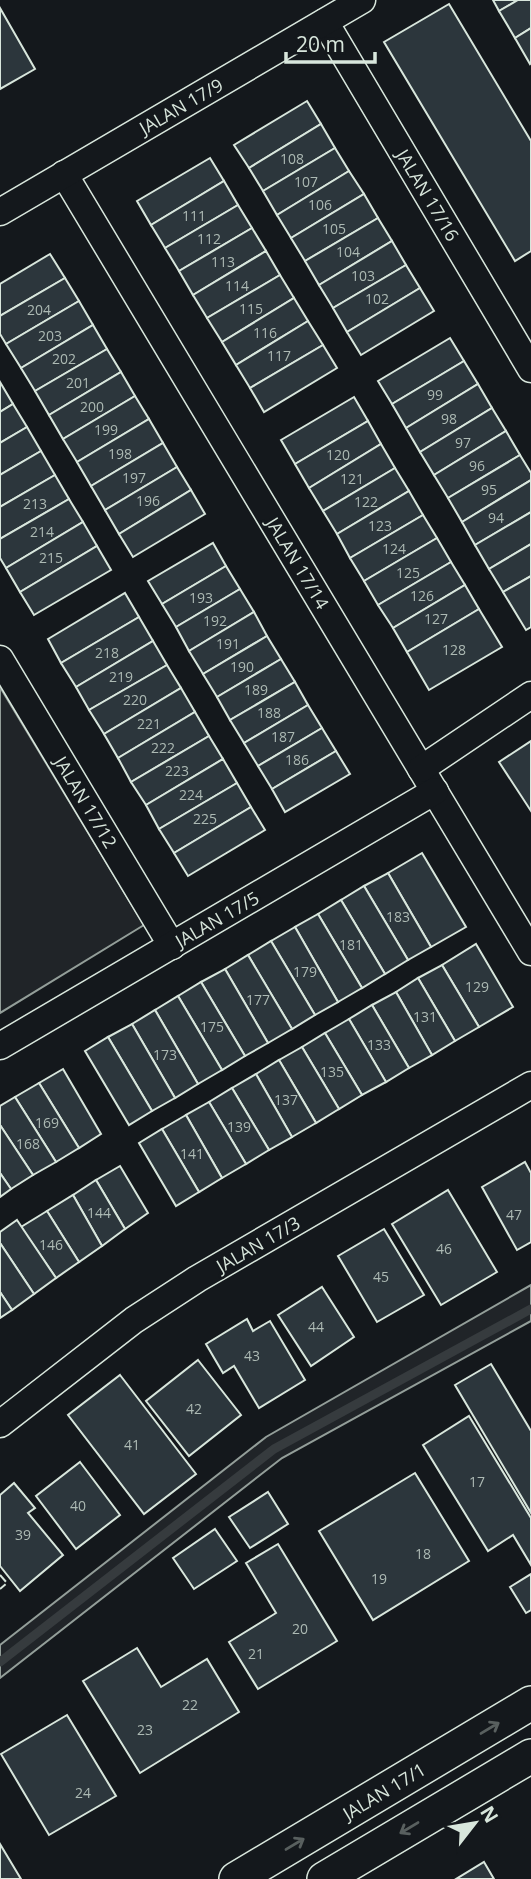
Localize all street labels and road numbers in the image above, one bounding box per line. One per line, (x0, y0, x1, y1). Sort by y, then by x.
street label: JALAN 17/9 (133, 72, 227, 141)
street label: JALAN 17/16 (390, 143, 465, 245)
street label: JALAN 17/14 (260, 511, 335, 613)
street label: JALAN 17/12 (48, 750, 123, 852)
street label: JALAN 17/5 (169, 885, 263, 954)
street label: JALAN 17/3 (210, 1210, 304, 1279)
street label: JALAN 17/1 (336, 1757, 430, 1826)

